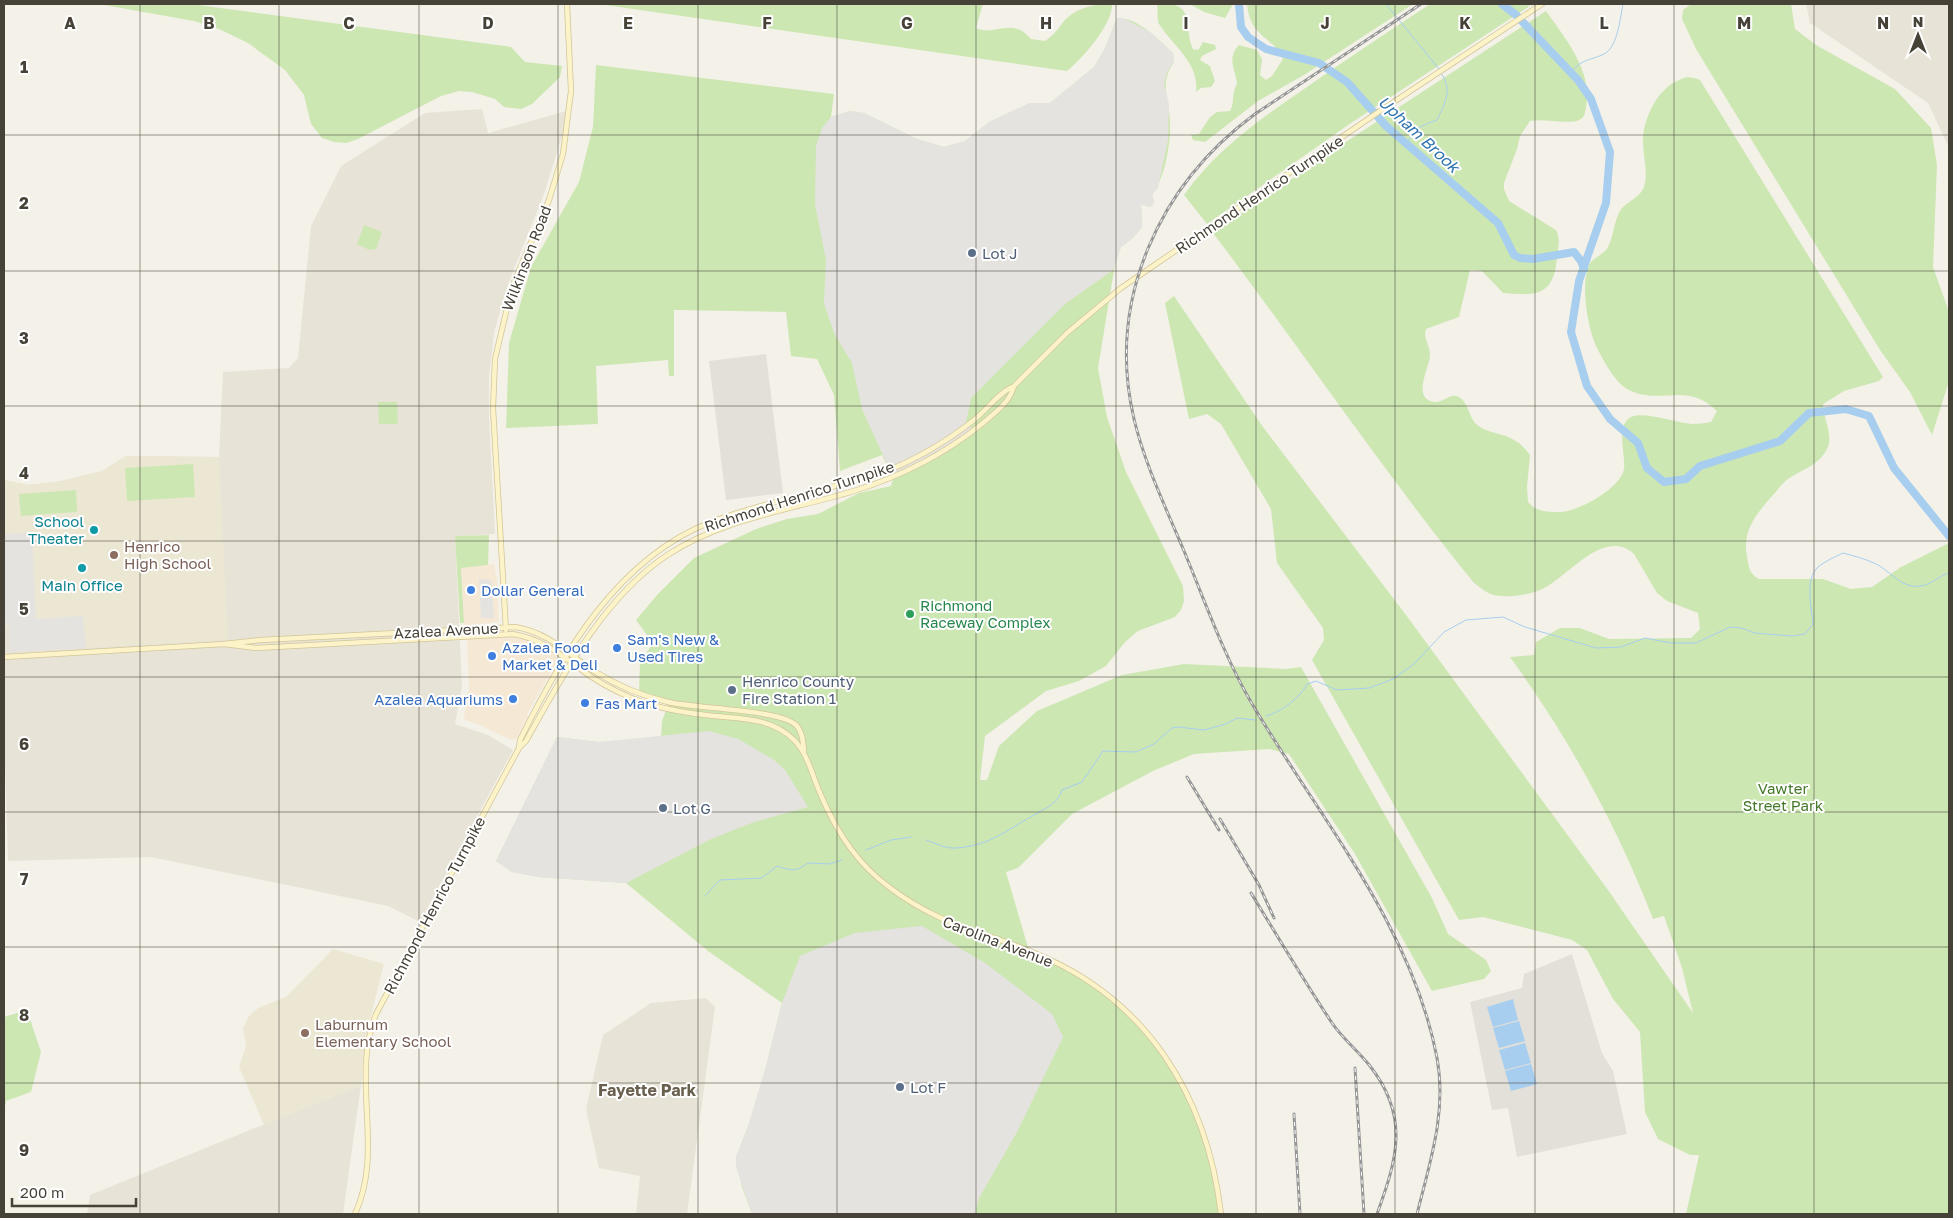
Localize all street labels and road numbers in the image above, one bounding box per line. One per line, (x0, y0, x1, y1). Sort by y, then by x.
street label: Richmond Henrico Turnpike (1172, 131, 1347, 257)
street label: Wilkinson Road (498, 203, 554, 313)
street label: Richmond Henrico Turnpike (702, 457, 896, 535)
street label: Azalea Avenue (393, 618, 499, 642)
street label: Richmond Henrico Turnpike (379, 813, 489, 997)
street label: Carolina Avenue (940, 912, 1056, 970)

